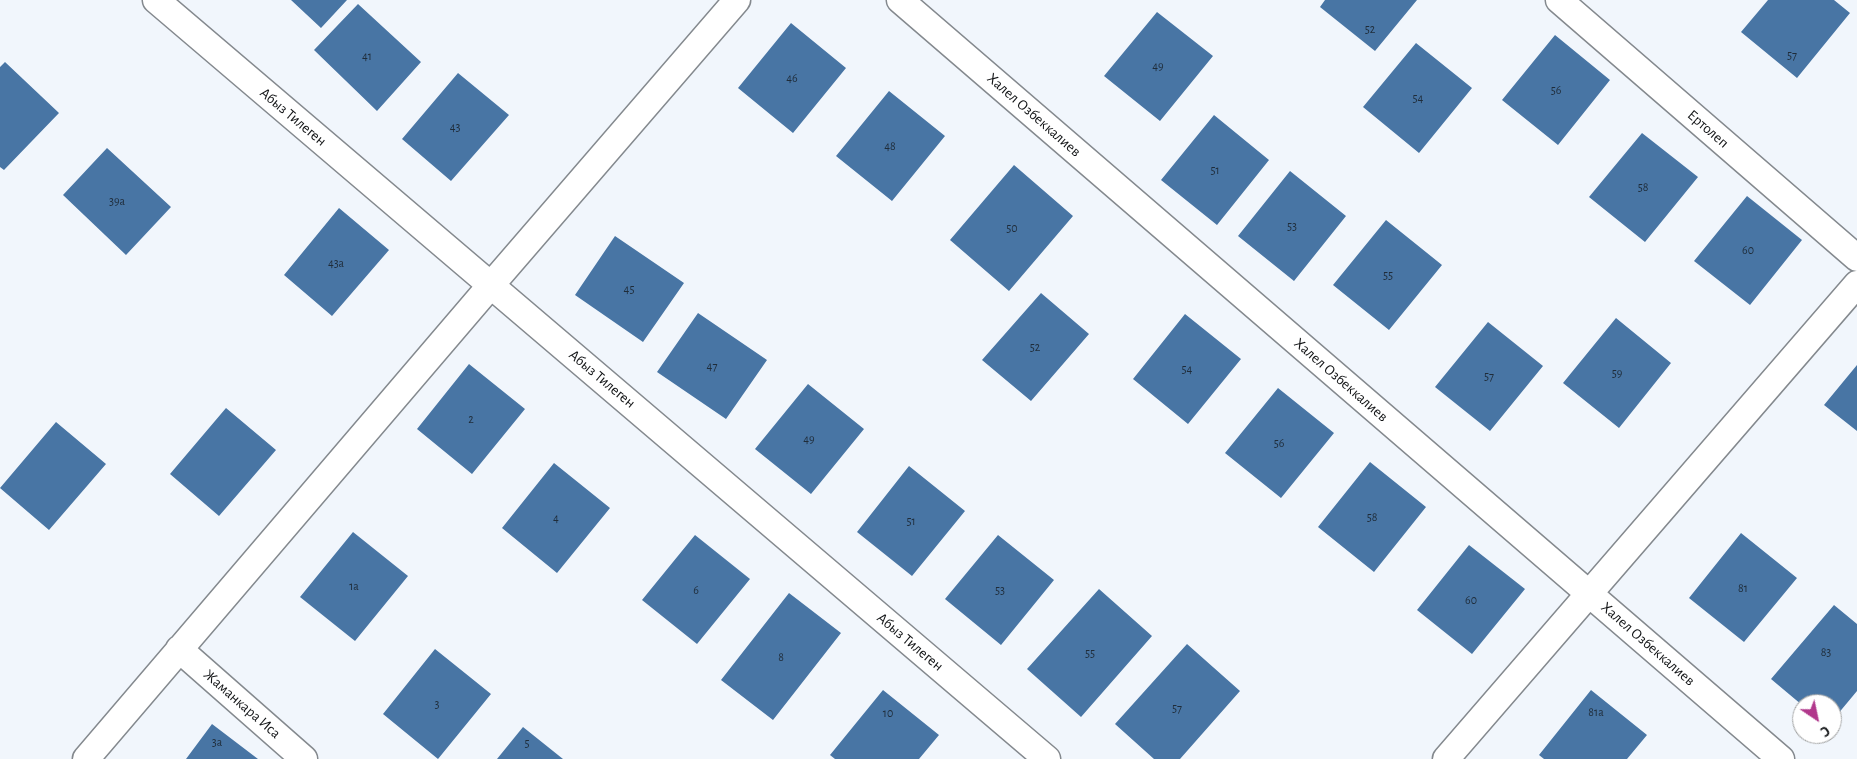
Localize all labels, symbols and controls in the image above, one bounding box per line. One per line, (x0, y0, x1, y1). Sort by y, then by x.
house number: 52 (1365, 22, 1375, 36)
house number: 57 (1787, 48, 1797, 62)
house number: 41 (362, 49, 372, 63)
house number: 49 (1152, 59, 1164, 73)
street label: Халел Озбеккалиев (983, 69, 1085, 161)
house number: 46 (786, 71, 798, 85)
house number: 56 (1551, 83, 1561, 97)
street label: Абыз Тилеген (256, 84, 330, 150)
house number: 54 (1413, 91, 1423, 105)
street label: Ертолеп (1683, 106, 1733, 152)
house number: 43 (450, 120, 460, 134)
house number: 48 (884, 139, 896, 153)
house number: 51 (1210, 163, 1220, 177)
house number: 58 (1638, 180, 1648, 194)
house number: 39а (109, 194, 125, 208)
house number: 53 (1287, 219, 1297, 233)
house number: 50 (1006, 221, 1018, 235)
house number: 60 (1742, 243, 1754, 257)
house number: 43а (328, 256, 344, 270)
house number: 55 (1383, 268, 1393, 282)
house number: 45 (624, 282, 634, 296)
street label: Халел Озбеккалиев (1290, 334, 1392, 426)
house number: 52 (1030, 340, 1040, 354)
street label: Абыз Тилеген (565, 346, 639, 412)
house number: 47 (707, 359, 717, 373)
house number: 54 (1182, 362, 1192, 376)
house number: 59 (1612, 366, 1622, 380)
house number: 57 (1484, 369, 1494, 383)
house number: 2 (468, 412, 474, 426)
house number: 49 (803, 432, 815, 446)
house number: 56 (1274, 436, 1284, 450)
house number: 58 (1367, 510, 1377, 524)
house number: 4 (553, 511, 559, 525)
house number: 51 (906, 514, 916, 528)
house number: 1а (349, 579, 359, 593)
house number: 81 (1738, 581, 1748, 595)
house number: 6 (693, 583, 699, 597)
house number: 53 (995, 583, 1005, 597)
house number: 60 (1465, 593, 1477, 607)
street label: Халел Озбеккалиев (1597, 598, 1699, 690)
street label: Абыз Тилеген (873, 609, 947, 675)
house number: 83 (1821, 645, 1831, 659)
house number: 55 (1085, 646, 1095, 660)
house number: 8 (778, 650, 784, 664)
street label: Жаманкара Иса (200, 666, 284, 742)
north arrow (1792, 694, 1842, 744)
house number: 3 (435, 697, 439, 711)
house number: 57 (1172, 701, 1182, 715)
house number: 81а (1588, 705, 1604, 719)
house number: 10 (883, 706, 893, 720)
text: С (1818, 723, 1832, 739)
house number: 3а (212, 735, 222, 749)
house number: 5 (524, 736, 530, 750)

